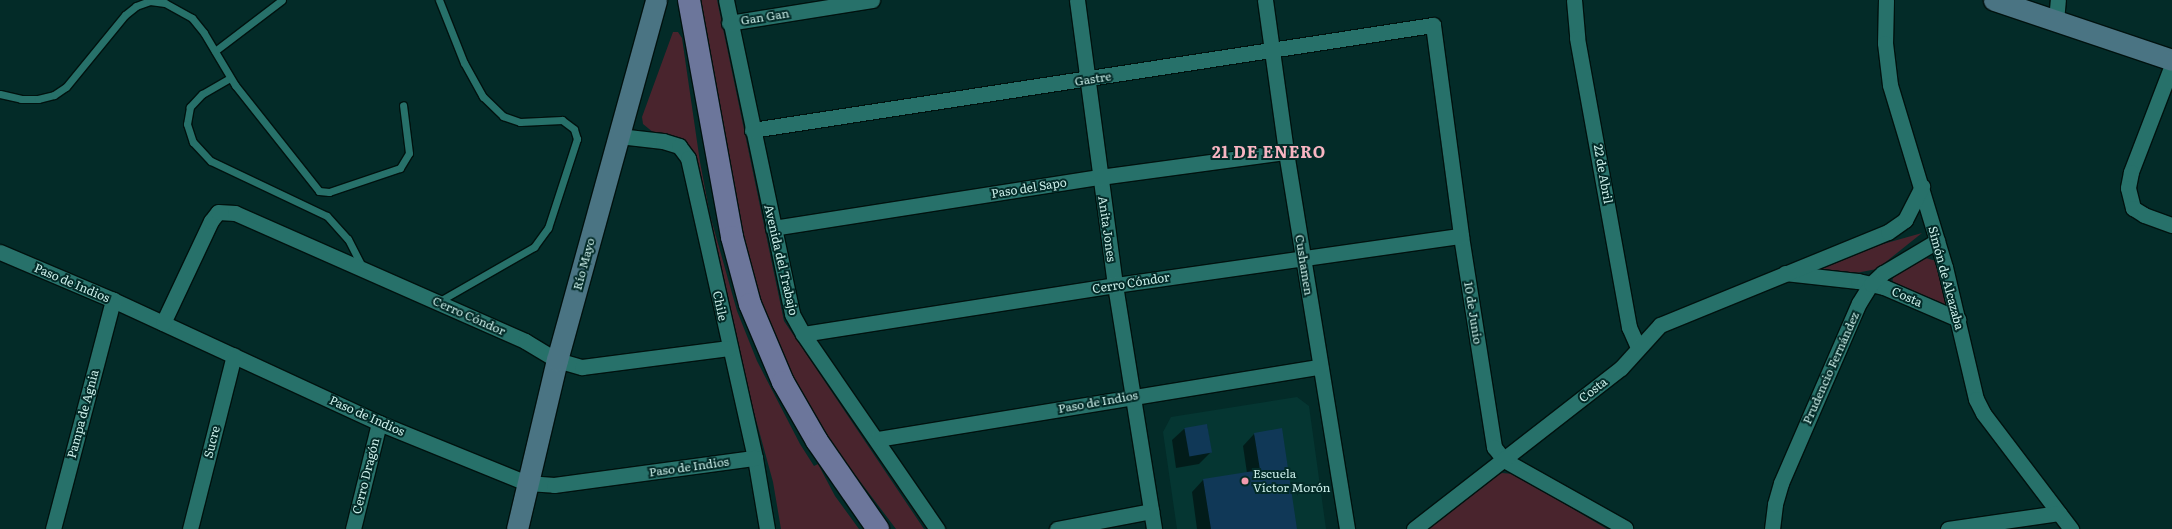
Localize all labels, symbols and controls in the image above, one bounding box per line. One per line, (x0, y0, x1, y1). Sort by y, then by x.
street label: Gan Gan (740, 6, 790, 28)
street label: Gastre (1074, 69, 1112, 89)
district label: 21 DE ENERO (1212, 141, 1326, 161)
street label: 22 de Abril (1591, 143, 1615, 205)
street label: Paso del Sapo (990, 175, 1068, 201)
street label: Anita Jones (1095, 195, 1119, 263)
street label: Avenida del Trabajo (761, 203, 801, 317)
street label: Simón de Alcazaba (1925, 225, 1967, 331)
street label: Cushamen (1292, 234, 1316, 296)
street label: Río Mayo (570, 236, 598, 292)
street label: Paso de Indios (32, 261, 112, 305)
street label: Cerro Cóndor (1091, 270, 1171, 296)
street label: 10 de Junio (1461, 281, 1485, 345)
street label: Costa (1890, 284, 1924, 310)
street label: Chile (710, 290, 730, 322)
street label: Cerro Cóndor (430, 294, 508, 338)
street label: Prudencio Fernández (1800, 310, 1862, 426)
street label: Pampa de Agnia (64, 368, 102, 460)
street label: Costa (1576, 375, 1610, 405)
street label: Paso de Indios (1057, 388, 1139, 416)
street label: Paso de Indios (327, 393, 407, 439)
street label: Sucre (201, 425, 223, 459)
street label: Cerro Dragón (350, 437, 382, 515)
street label: Paso de Indios (648, 454, 730, 480)
place label: Escuela Víctor Morón (1253, 467, 1331, 495)
marker: Escuela Víctor Morón (1240, 476, 1250, 486)

